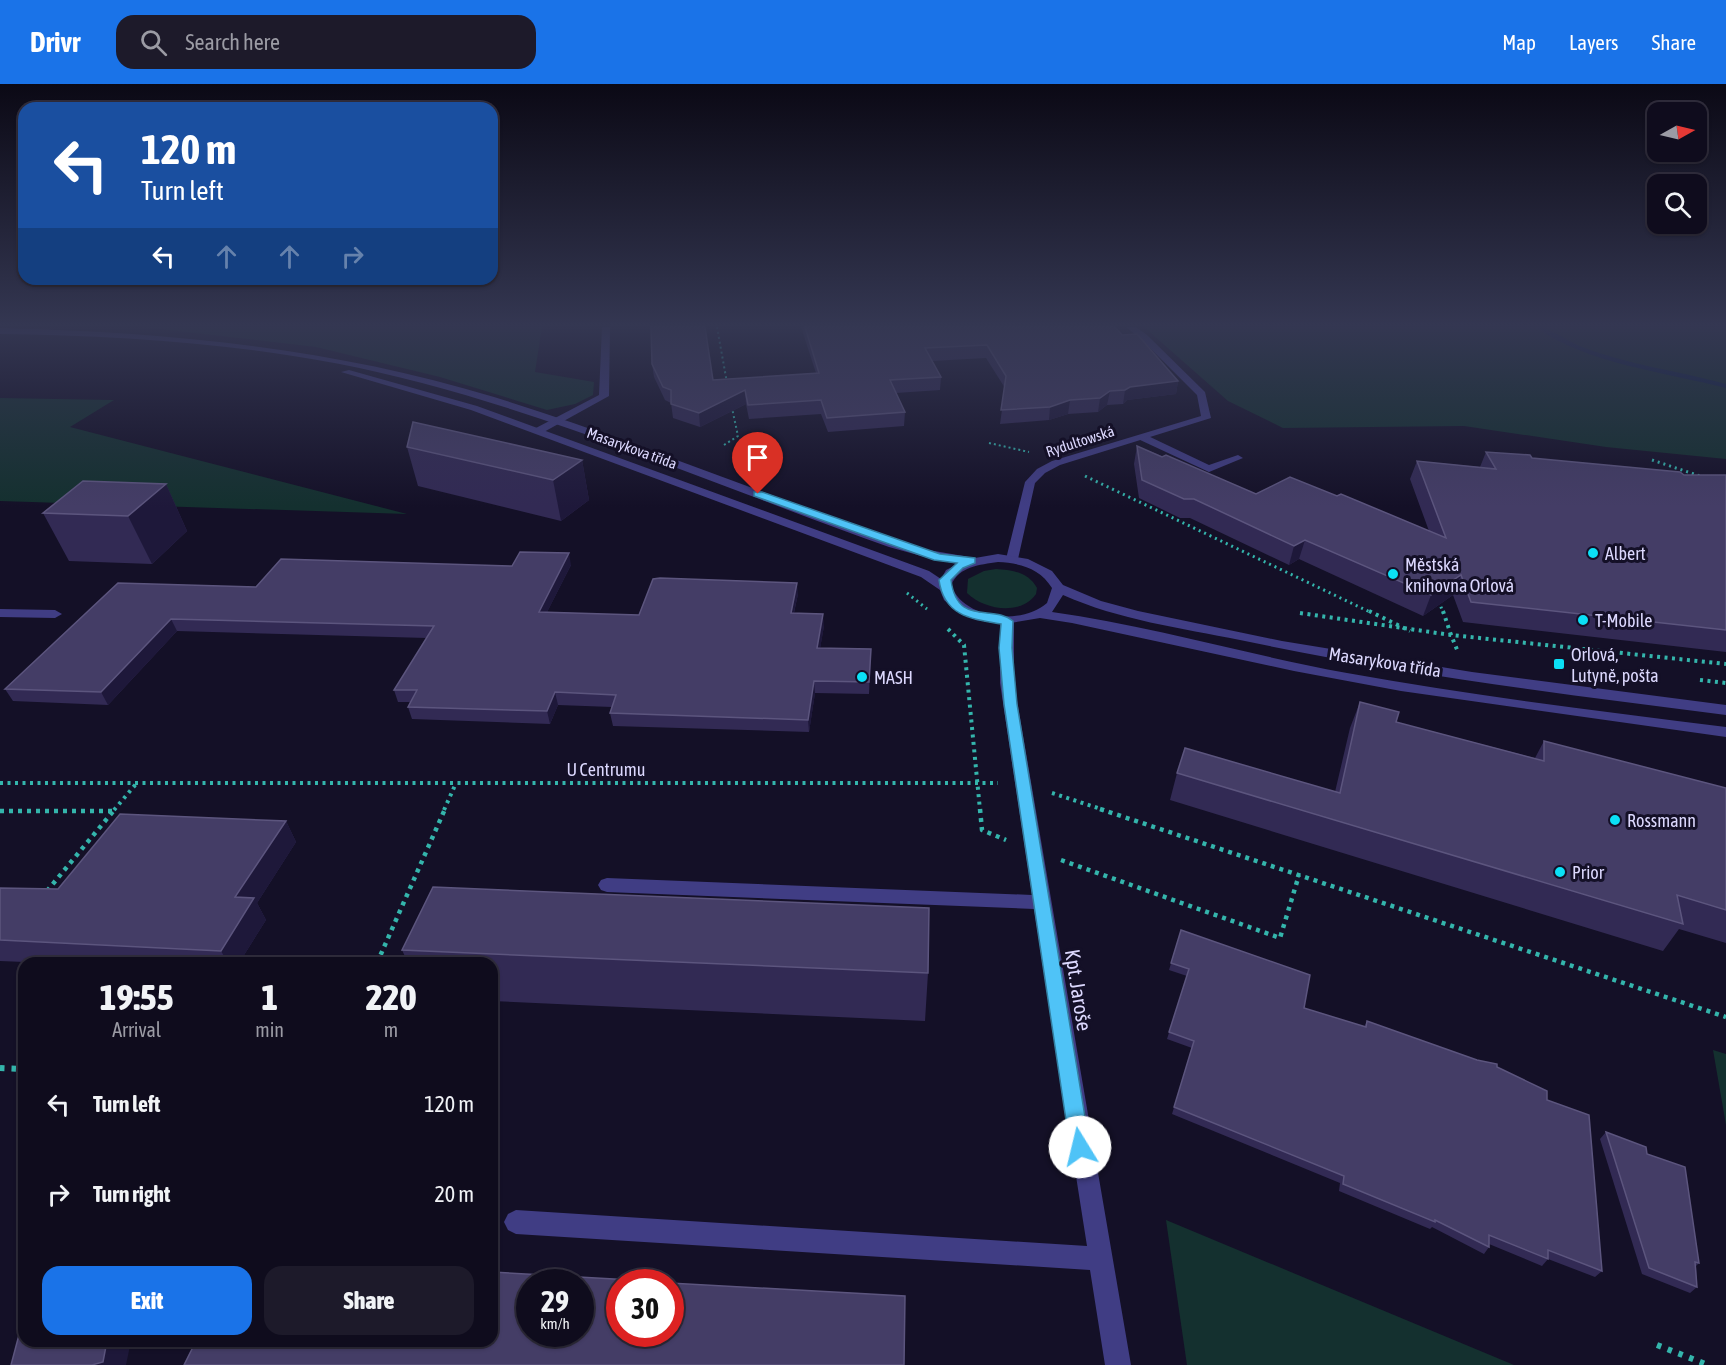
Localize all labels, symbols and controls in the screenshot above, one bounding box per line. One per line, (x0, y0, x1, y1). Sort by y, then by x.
search box (116, 15, 536, 69)
text: Drivr (30, 26, 80, 58)
icon: search (137, 26, 170, 59)
text: Search here (185, 29, 280, 55)
text: Map (1502, 30, 1536, 54)
text: Layers (1569, 30, 1619, 54)
text: Share (1652, 30, 1696, 54)
north arrow (1647, 102, 1707, 162)
map controls (1647, 102, 1707, 234)
text: 120 m (141, 125, 236, 173)
icon: left (42, 126, 120, 204)
button: search (1647, 174, 1707, 234)
text: Turn left (141, 175, 224, 206)
icon: left (147, 240, 180, 273)
icon: ahead (210, 240, 243, 273)
icon: ahead (273, 240, 306, 273)
icon: right (336, 240, 369, 273)
street label: Rydultowská (1044, 422, 1116, 460)
street label: Masarykova třída (585, 424, 679, 472)
pin (732, 432, 783, 494)
icon: arrive (741, 441, 774, 474)
place label: Albert (1605, 543, 1646, 564)
marker: Albert (1586, 546, 1600, 560)
place label: Městská knihovna Orlová (1405, 554, 1514, 596)
marker: Městská knihovna Orlová (1386, 567, 1400, 581)
place label: T-Mobile (1595, 610, 1652, 631)
marker: T-Mobile (1576, 613, 1590, 627)
street label: Masarykova třída (1327, 643, 1443, 681)
place label: Orlová, Lutyně, pošta (1571, 644, 1659, 686)
marker: Orlová, Lutyně, pošta (1552, 657, 1566, 671)
place label: MASH (874, 667, 913, 688)
marker: MASH (855, 670, 869, 684)
street label: U Centrumu (567, 759, 645, 780)
place label: Rossmann (1627, 810, 1696, 831)
marker: Rossmann (1608, 813, 1622, 827)
place label: Prior (1572, 862, 1605, 883)
marker: Prior (1553, 865, 1567, 879)
street label: Kpt. Jaroše (1061, 947, 1097, 1033)
text: 19:55 (100, 976, 174, 1018)
text: 1 (261, 976, 278, 1018)
text: 220 (366, 976, 416, 1018)
text: Arrival (112, 1018, 161, 1041)
text: min (255, 1018, 284, 1041)
text: m (384, 1018, 398, 1041)
icon: left (42, 1088, 75, 1121)
text: Turn left (93, 1091, 160, 1117)
text: 120 m (424, 1091, 474, 1117)
position arrow (1048, 1115, 1112, 1179)
icon: right (42, 1178, 75, 1211)
text: Turn right (93, 1181, 170, 1207)
text: 20 m (434, 1181, 474, 1207)
button: Exit (42, 1266, 252, 1335)
button: Share (264, 1266, 474, 1335)
speed limit sign: 30 (606, 1269, 684, 1347)
text: 29 (541, 1284, 569, 1318)
text: km/h (540, 1315, 570, 1332)

